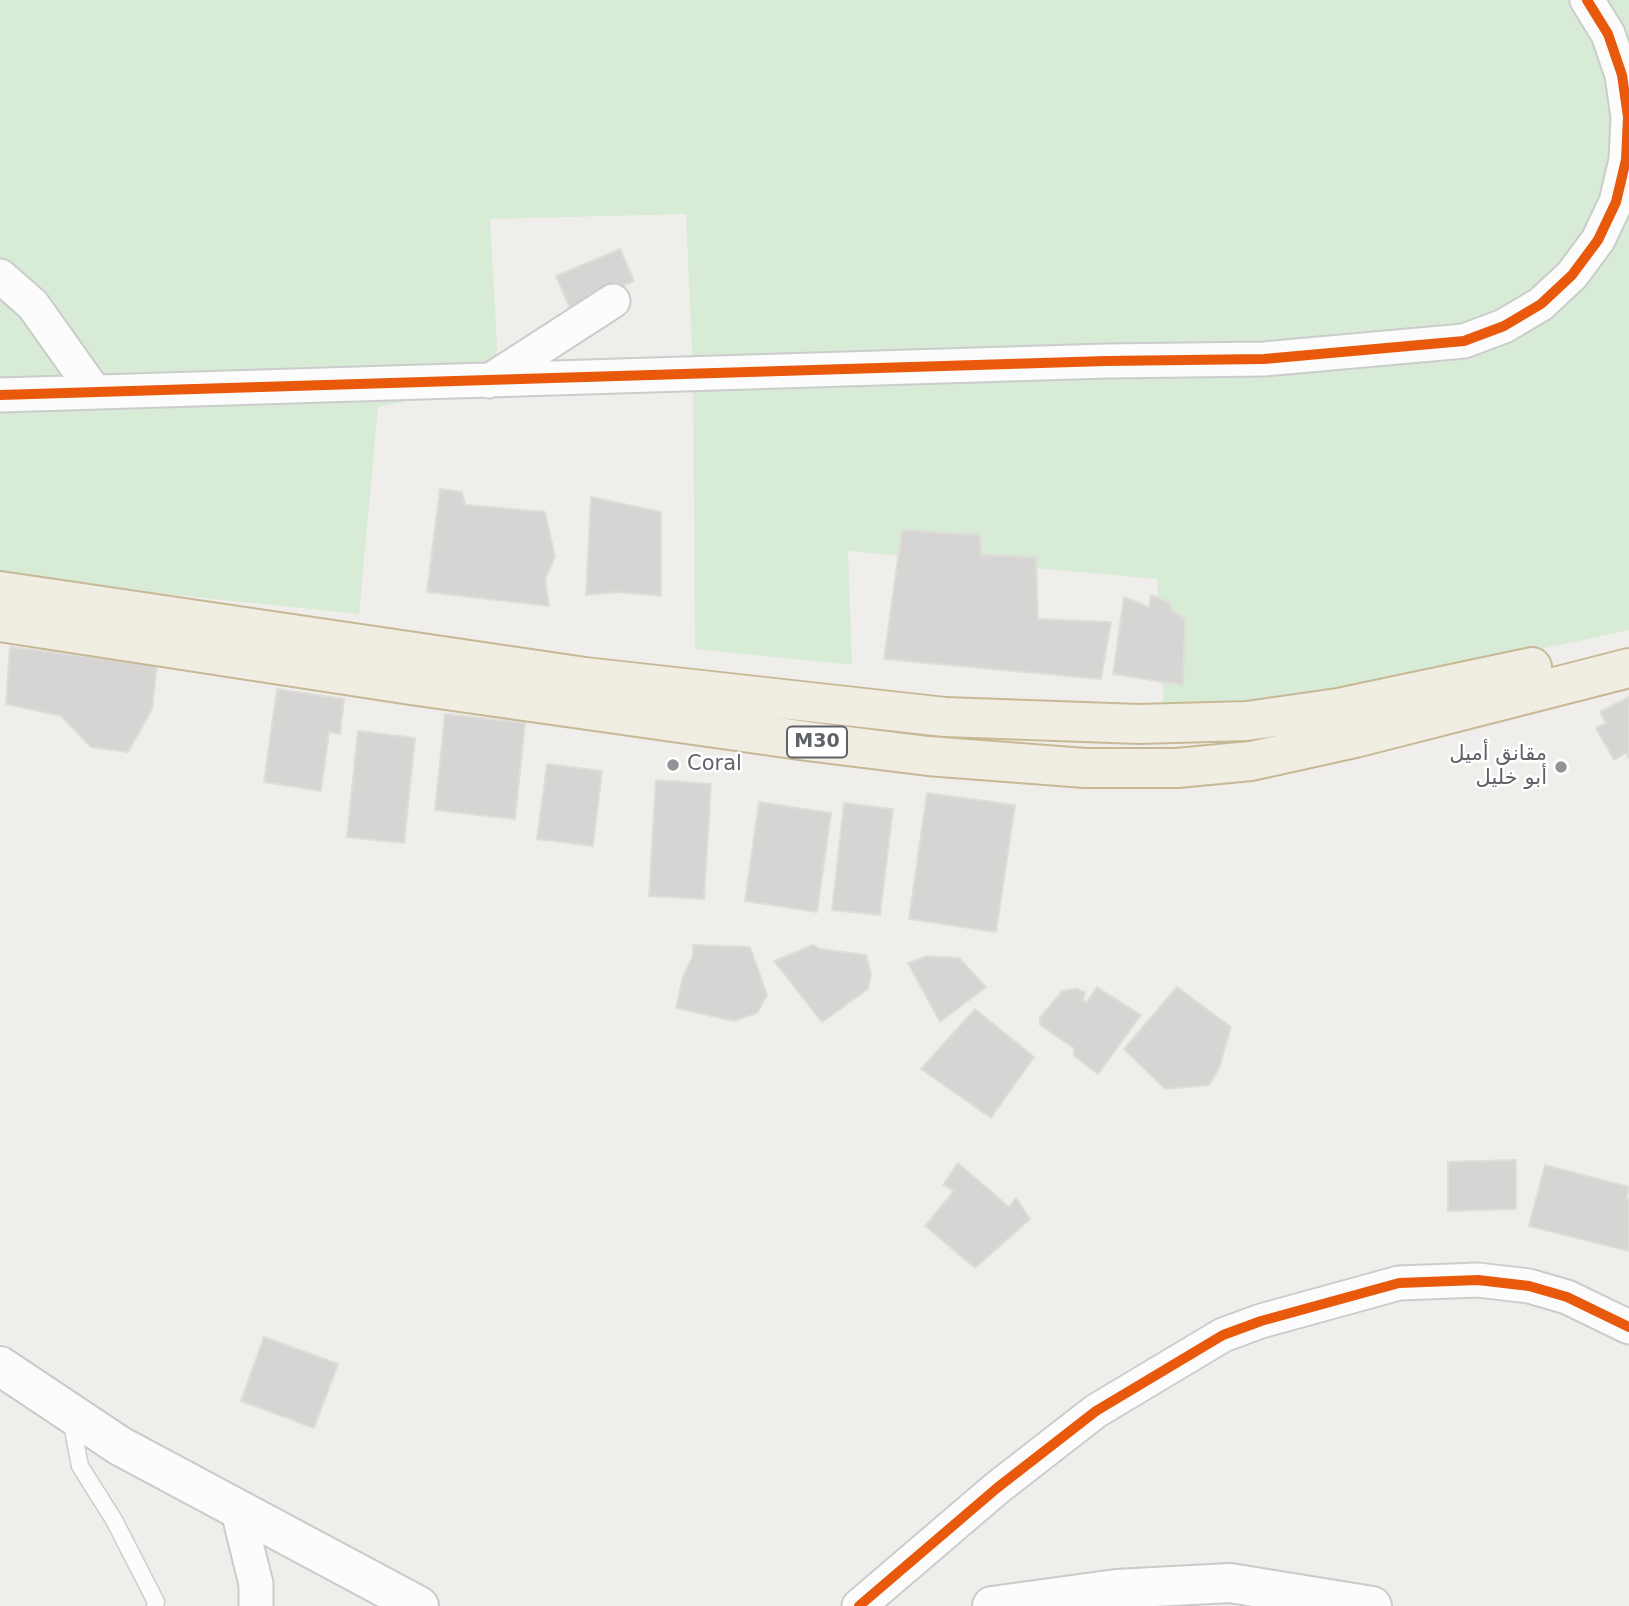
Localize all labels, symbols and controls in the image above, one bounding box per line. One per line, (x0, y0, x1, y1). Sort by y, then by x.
road number: M30 (787, 726, 847, 758)
place label: مقانق أميل أبو خليل (1449, 742, 1547, 792)
place label: Coral (687, 752, 742, 778)
marker: Coral (665, 757, 681, 773)
marker: مقانق أميل أبو خليل (1553, 759, 1569, 775)

